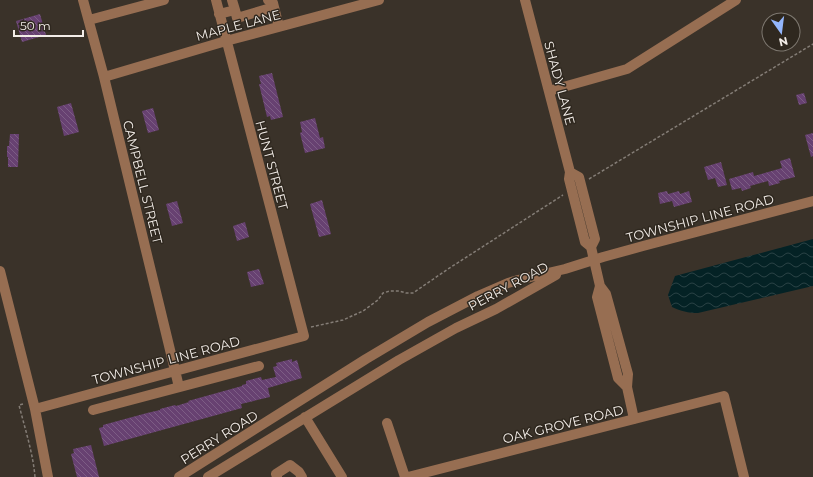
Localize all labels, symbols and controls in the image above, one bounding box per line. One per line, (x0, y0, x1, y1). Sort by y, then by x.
street label: MAPLE LANE (194, 6, 282, 44)
scale bar (14, 12, 83, 38)
north arrow (761, 12, 801, 52)
text: 50 m (20, 18, 51, 33)
text: N (777, 34, 789, 50)
street label: SHADY LANE (541, 39, 579, 127)
street label: CAMPBELL STREET (120, 119, 166, 246)
street label: HUNT STREET (252, 119, 292, 212)
street label: TOWNSHIP LINE ROAD (624, 190, 776, 245)
street label: PERRY ROAD (465, 258, 551, 314)
street label: TOWNSHIP LINE ROAD (90, 332, 242, 387)
street label: OAK GROVE ROAD (501, 401, 625, 447)
street label: PERRY ROAD (177, 407, 261, 467)

